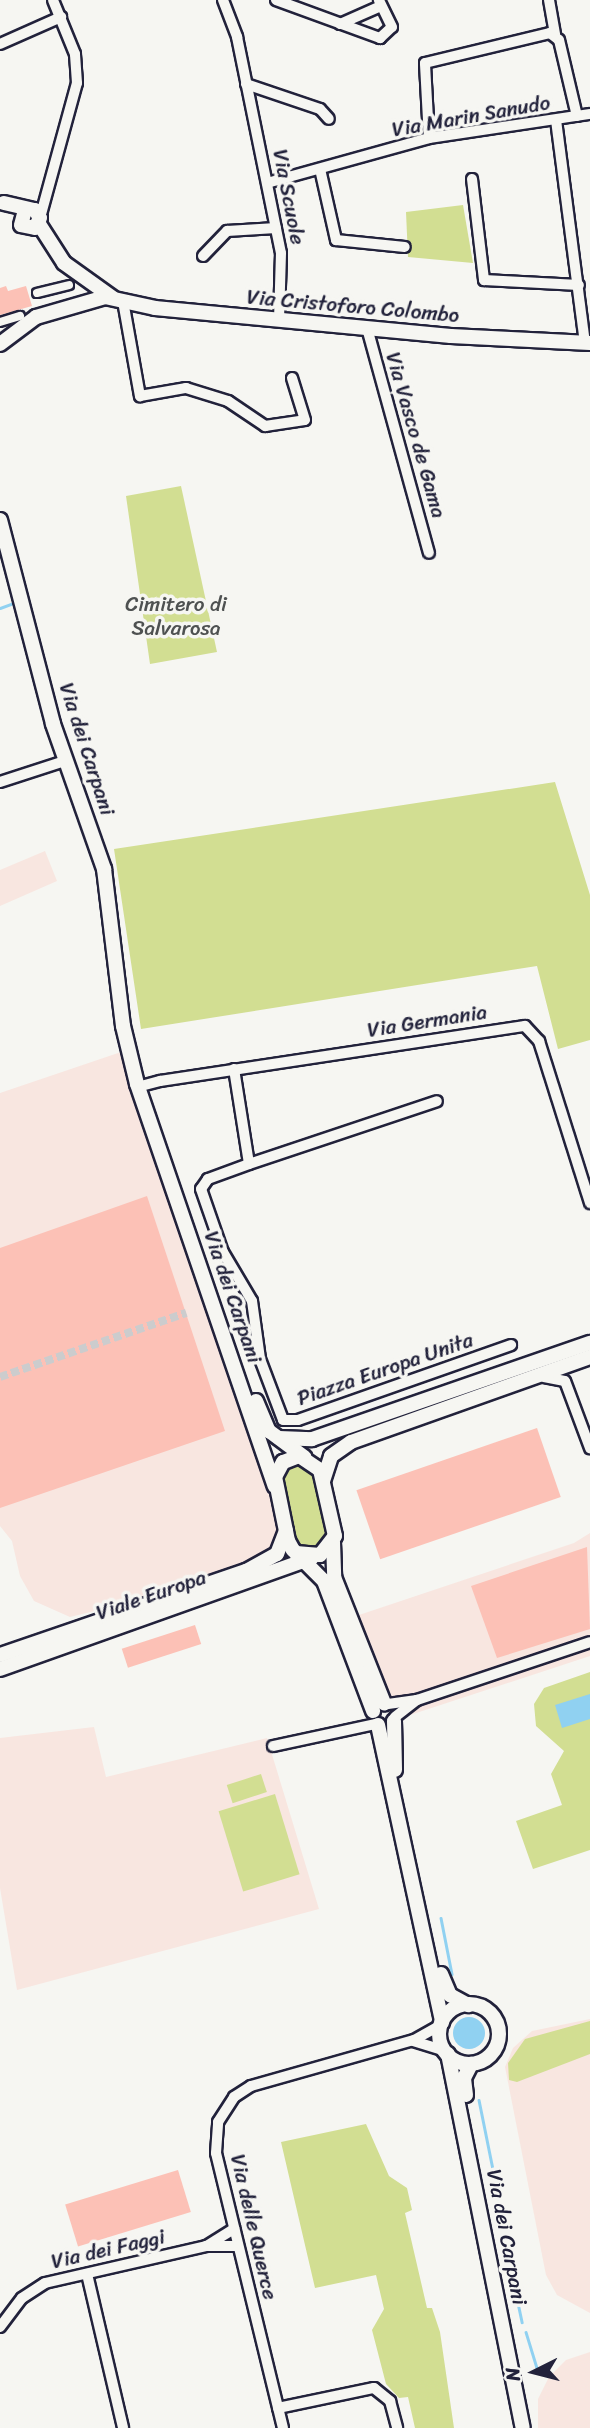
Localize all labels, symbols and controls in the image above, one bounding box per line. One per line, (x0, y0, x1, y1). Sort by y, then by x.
street label: Via Marin Sanudo (390, 90, 552, 142)
street label: Via Scuole (267, 147, 311, 247)
street label: Via Cristoforo Colombo (246, 284, 460, 328)
street label: Via Vasco de Gama (381, 350, 451, 520)
park label: Cimitero di Salvarosa (125, 591, 227, 641)
street label: Via dei Carpani (54, 679, 120, 819)
street label: Via Germania (365, 999, 489, 1043)
street label: Via dei Carpani (199, 1227, 267, 1367)
street label: Piazza Europa Unita (293, 1327, 477, 1411)
street label: Viale Europa (93, 1564, 209, 1626)
street label: Via delle Querce (225, 2151, 283, 2303)
street label: Via dei Carpani (481, 2167, 533, 2307)
street label: Via dei Faggi (48, 2224, 168, 2274)
north arrow (499, 2337, 569, 2407)
text: N (496, 2366, 530, 2383)

